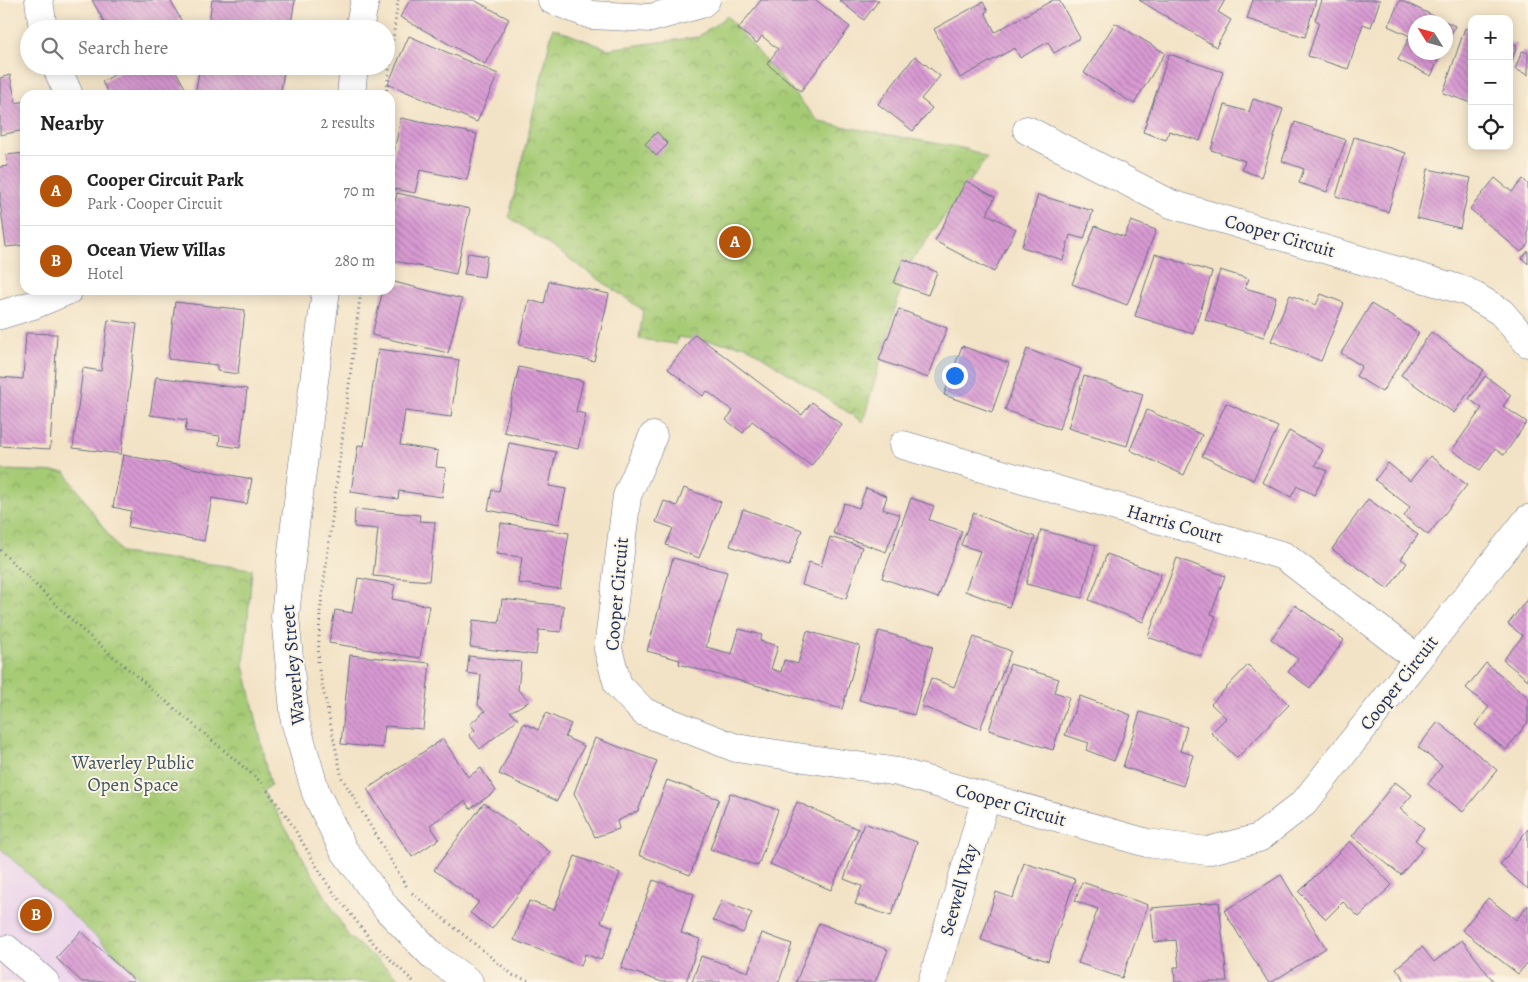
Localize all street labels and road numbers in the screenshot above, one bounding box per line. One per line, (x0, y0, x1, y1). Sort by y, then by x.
street label: Cooper Circuit (1222, 208, 1338, 264)
street label: Harris Court (1124, 498, 1226, 550)
street label: Cooper Circuit (599, 536, 635, 652)
street label: Waverley Street (275, 604, 311, 727)
street label: Cooper Circuit (1354, 630, 1444, 736)
street label: Cooper Circuit (953, 777, 1069, 833)
street label: Seewell Way (933, 840, 985, 939)

